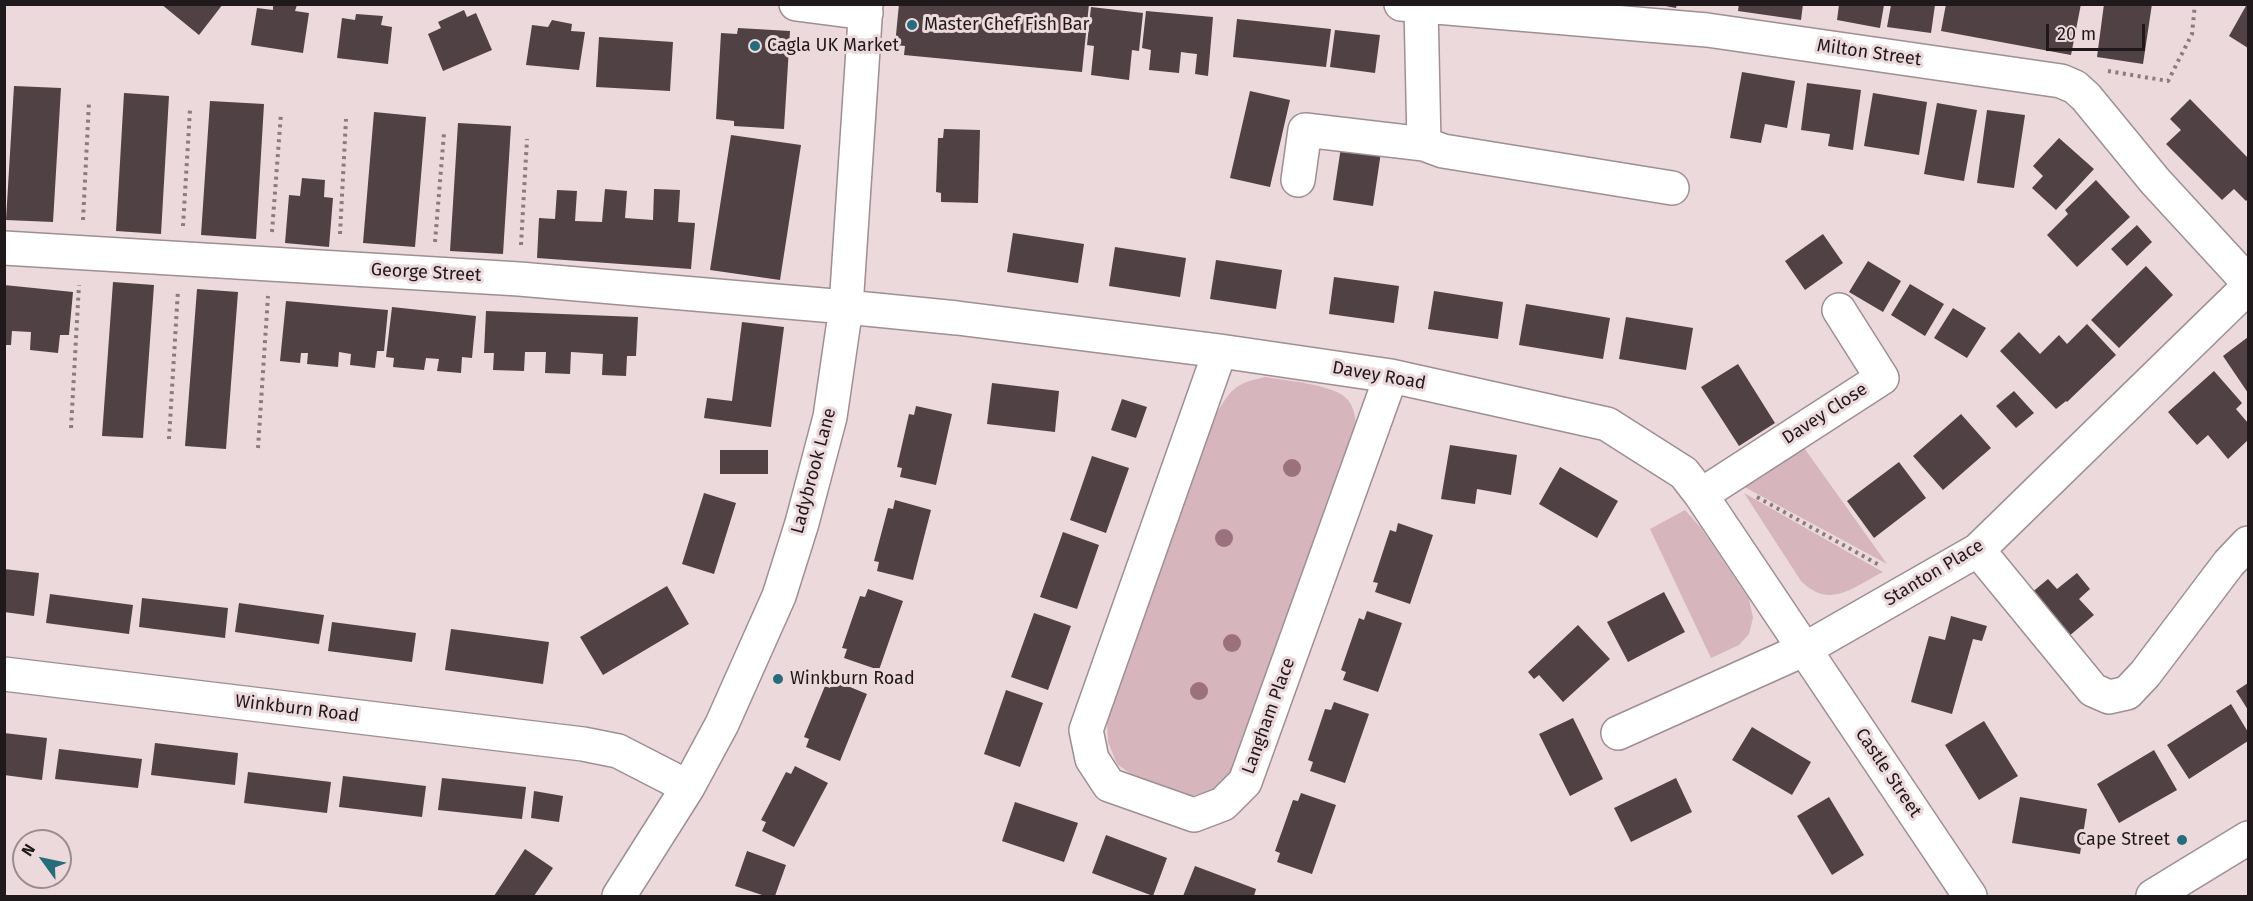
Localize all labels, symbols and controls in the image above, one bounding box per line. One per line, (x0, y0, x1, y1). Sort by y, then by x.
scale bar (2049, 12, 2148, 50)
place label: Master Chef Fish Bar (924, 14, 1090, 36)
marker: Master Chef Fish Bar (905, 18, 919, 32)
text: 20 m (2057, 23, 2096, 45)
place label: Cagla UK Market (767, 35, 899, 57)
street label: Milton Street (1815, 35, 1923, 71)
marker: Cagla UK Market (748, 39, 762, 53)
street label: George Street (370, 259, 482, 287)
street label: Davey Road (1331, 357, 1427, 395)
street label: Davey Close (1778, 379, 1872, 449)
street label: Ladybrook Lane (787, 406, 841, 536)
street label: Stanton Place (1880, 535, 1988, 611)
street label: Langham Place (1238, 655, 1300, 777)
place label: Winkburn Road (790, 668, 915, 690)
marker: Winkburn Road (771, 672, 785, 686)
street label: Winkburn Road (234, 691, 360, 727)
street label: Castle Street (1850, 724, 1926, 822)
north arrow (12, 829, 72, 889)
place label: Cape Street (2076, 829, 2170, 851)
marker: Cape Street (2175, 833, 2189, 847)
text: N (17, 840, 39, 860)

